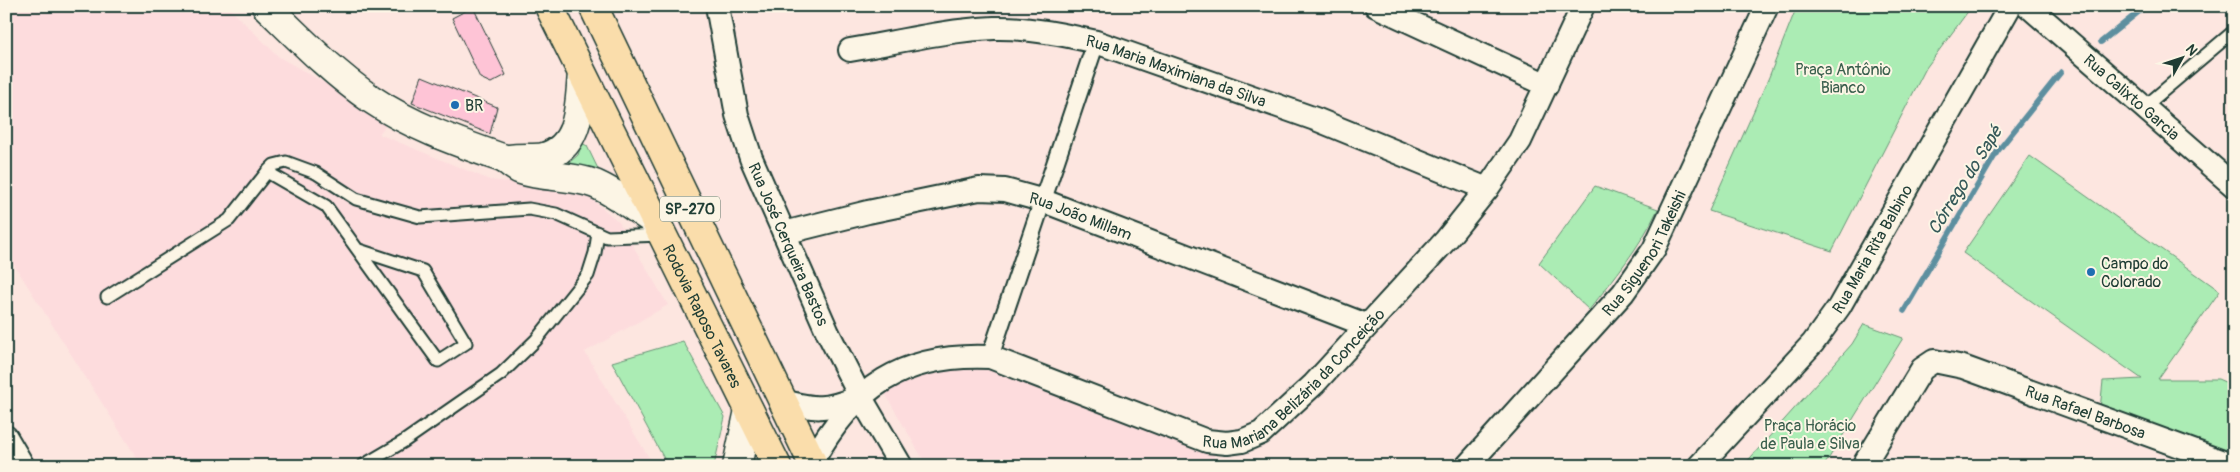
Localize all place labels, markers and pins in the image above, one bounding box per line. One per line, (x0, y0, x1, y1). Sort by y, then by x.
place label: BR (465, 96, 483, 116)
marker: BR (449, 99, 461, 111)
place label: Campo do Colorado (2101, 254, 2169, 292)
marker: Campo do Colorado (2085, 266, 2097, 278)

